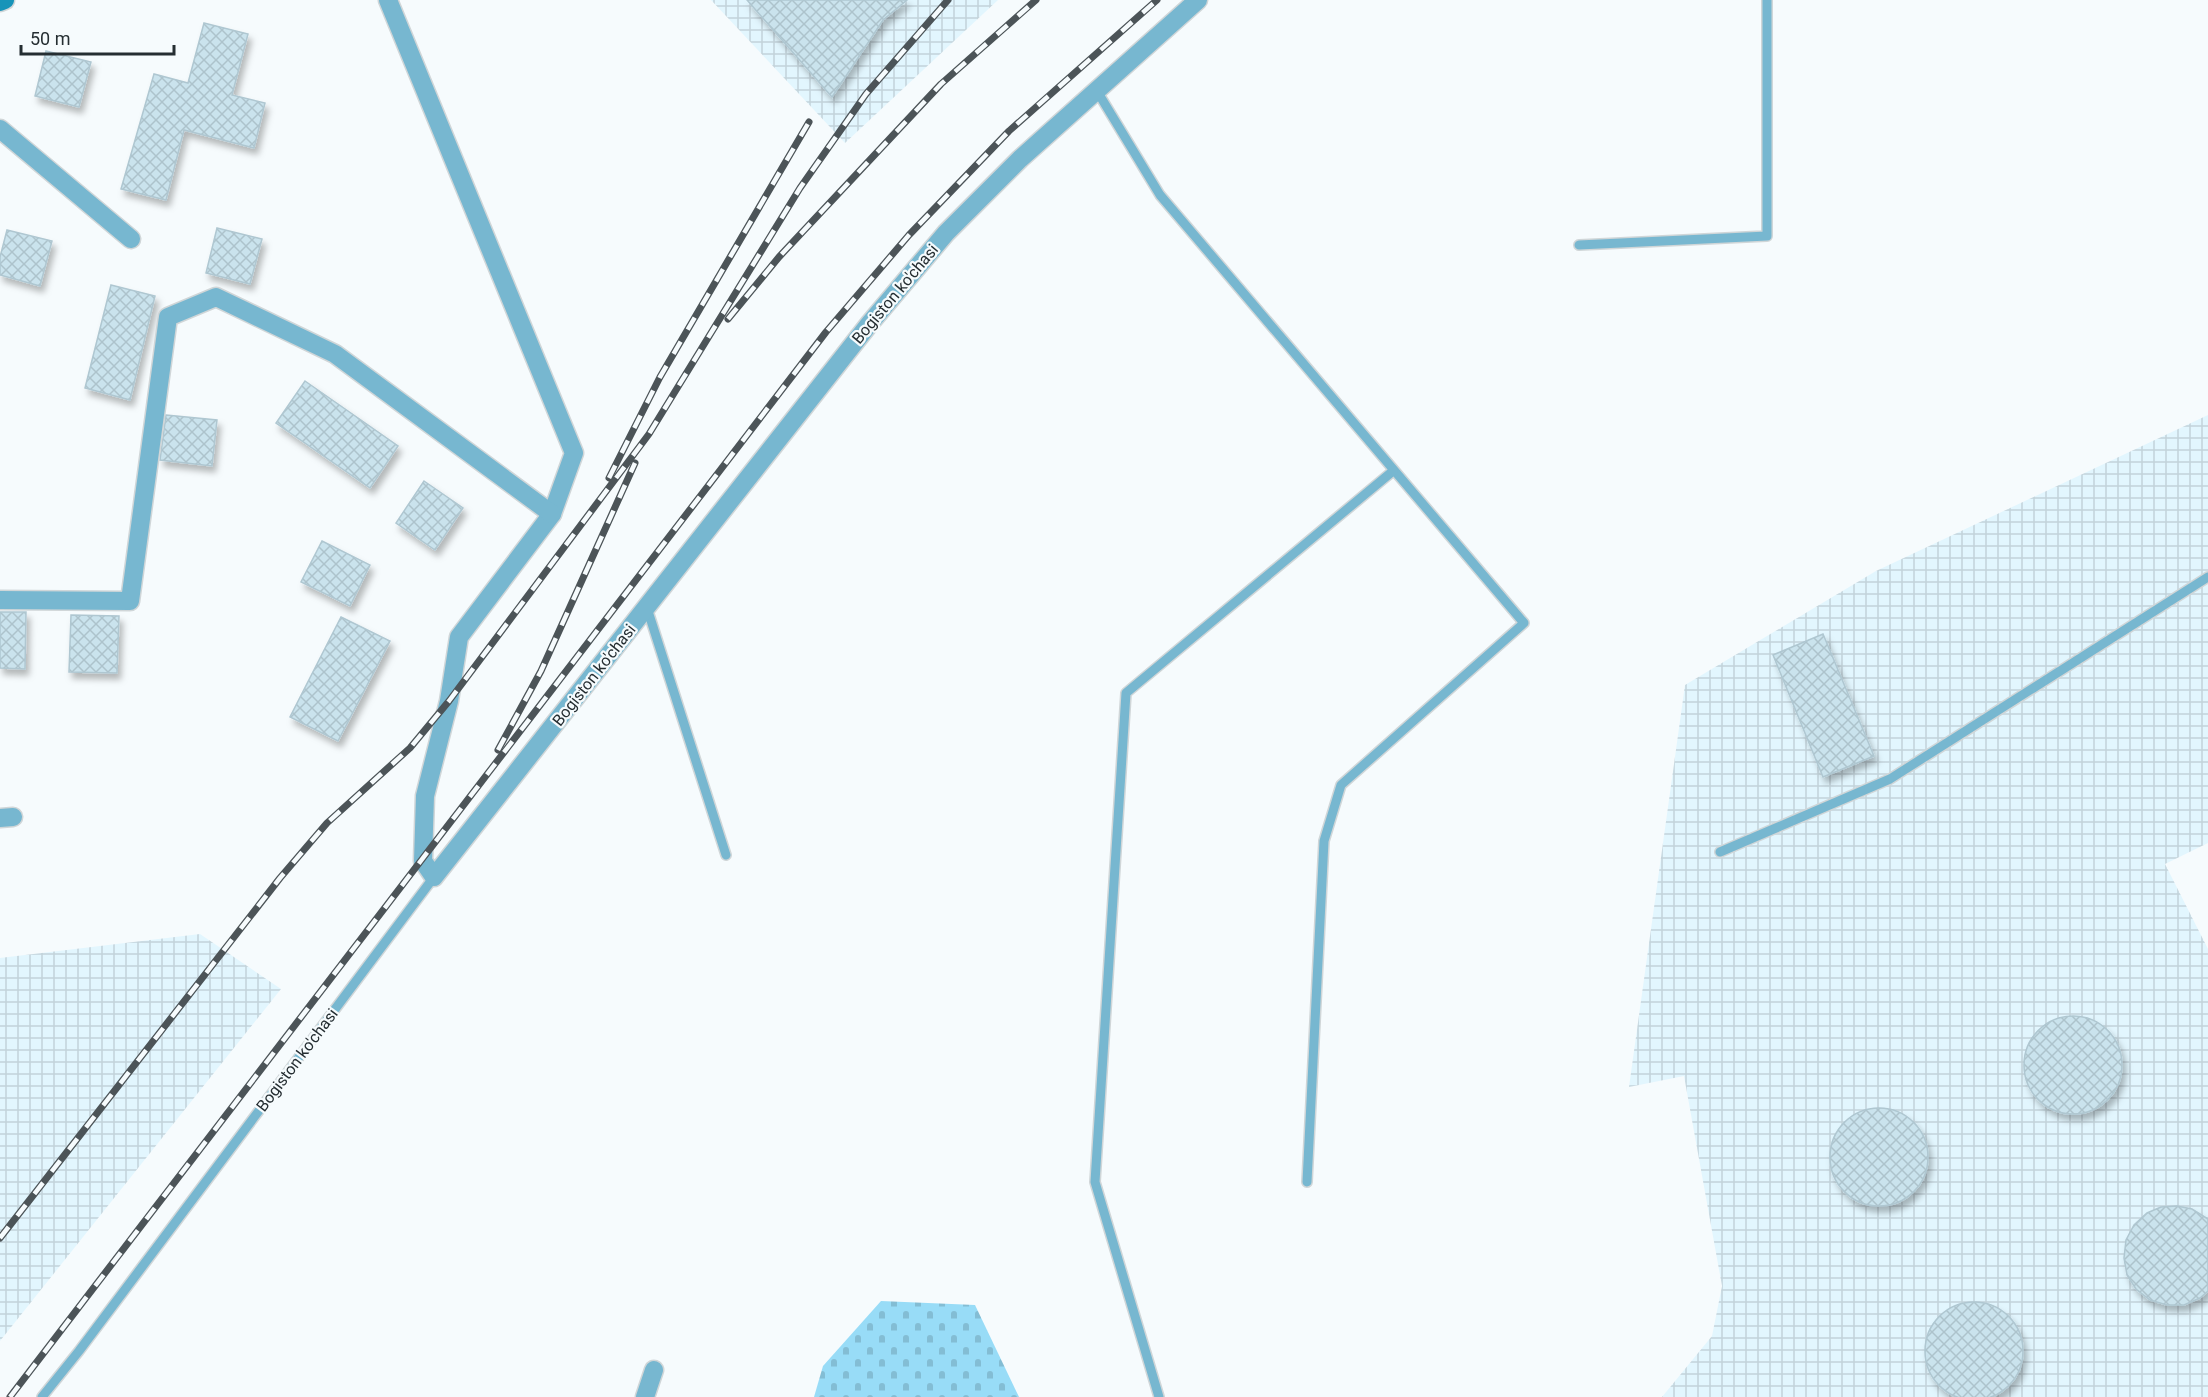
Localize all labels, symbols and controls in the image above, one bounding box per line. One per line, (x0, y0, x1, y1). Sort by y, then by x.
scale bar (21, 18, 174, 56)
text: 50 m (30, 28, 70, 49)
street label: Bogiston ko'chasi (848, 240, 942, 348)
street label: Bogiston ko'chasi (548, 620, 640, 730)
street label: Bogiston ko'chasi (252, 1005, 342, 1115)

